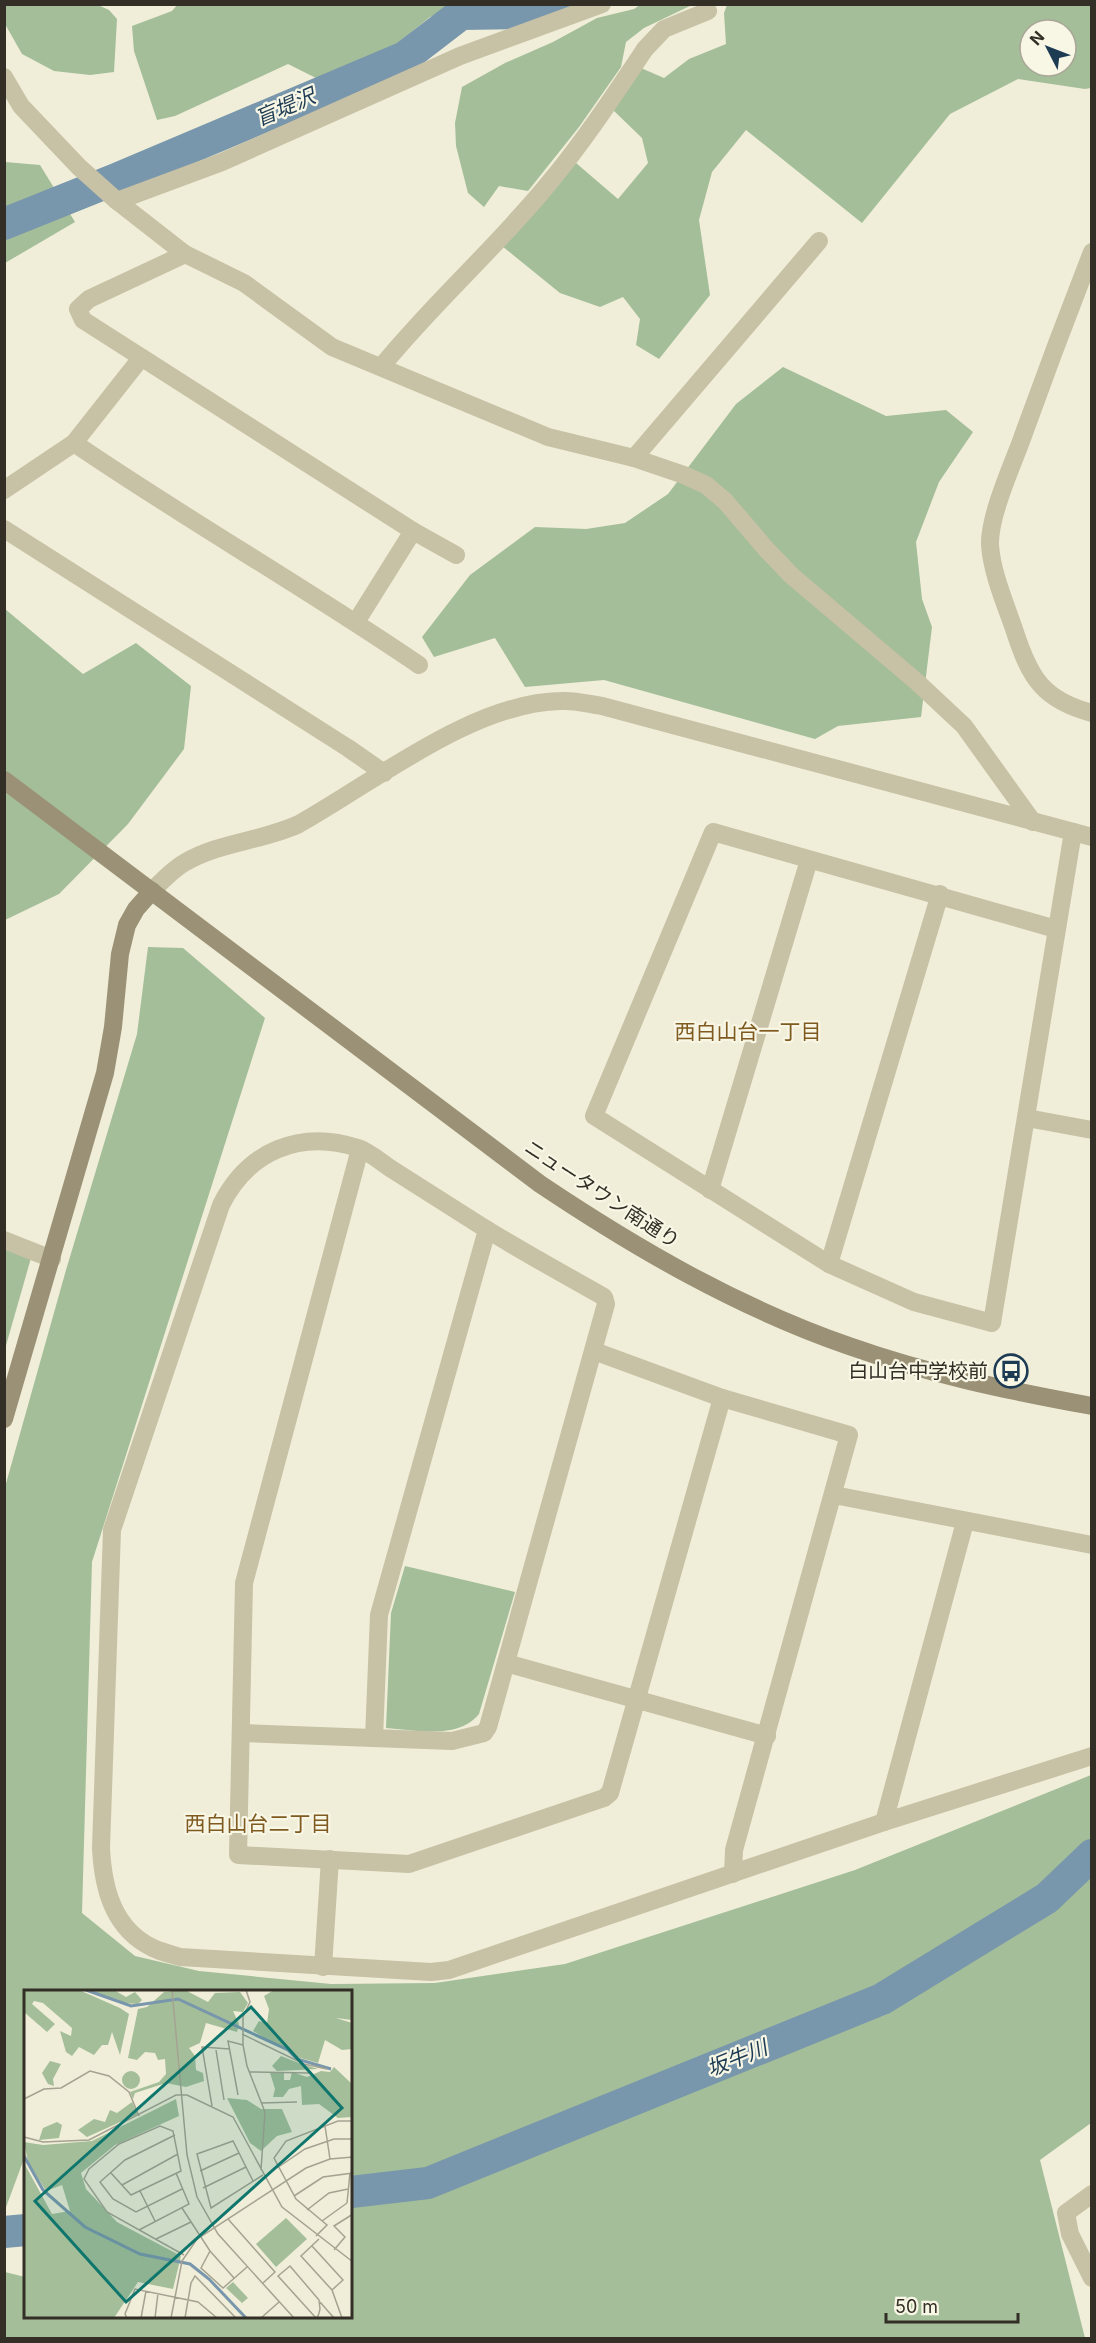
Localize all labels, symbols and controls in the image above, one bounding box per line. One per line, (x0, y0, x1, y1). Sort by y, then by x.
north arrow (1018, 18, 1078, 78)
text: N (1025, 27, 1048, 49)
water label: 盲堤沢 (251, 82, 322, 131)
district label: 西白山台一丁目 (675, 1019, 822, 1044)
street label: ニュータウン南通り (520, 1135, 684, 1253)
bus stop icon: 白山台中学校前 (993, 1353, 1029, 1389)
place label: 白山台中学校前 (848, 1359, 988, 1383)
district label: 西白山台二丁目 (185, 1811, 332, 1836)
inset map (24, 1990, 352, 2319)
water label: 坂牛川 (703, 2034, 773, 2081)
scale bar (886, 2286, 1018, 2324)
text: 50 m (895, 2296, 938, 2317)

